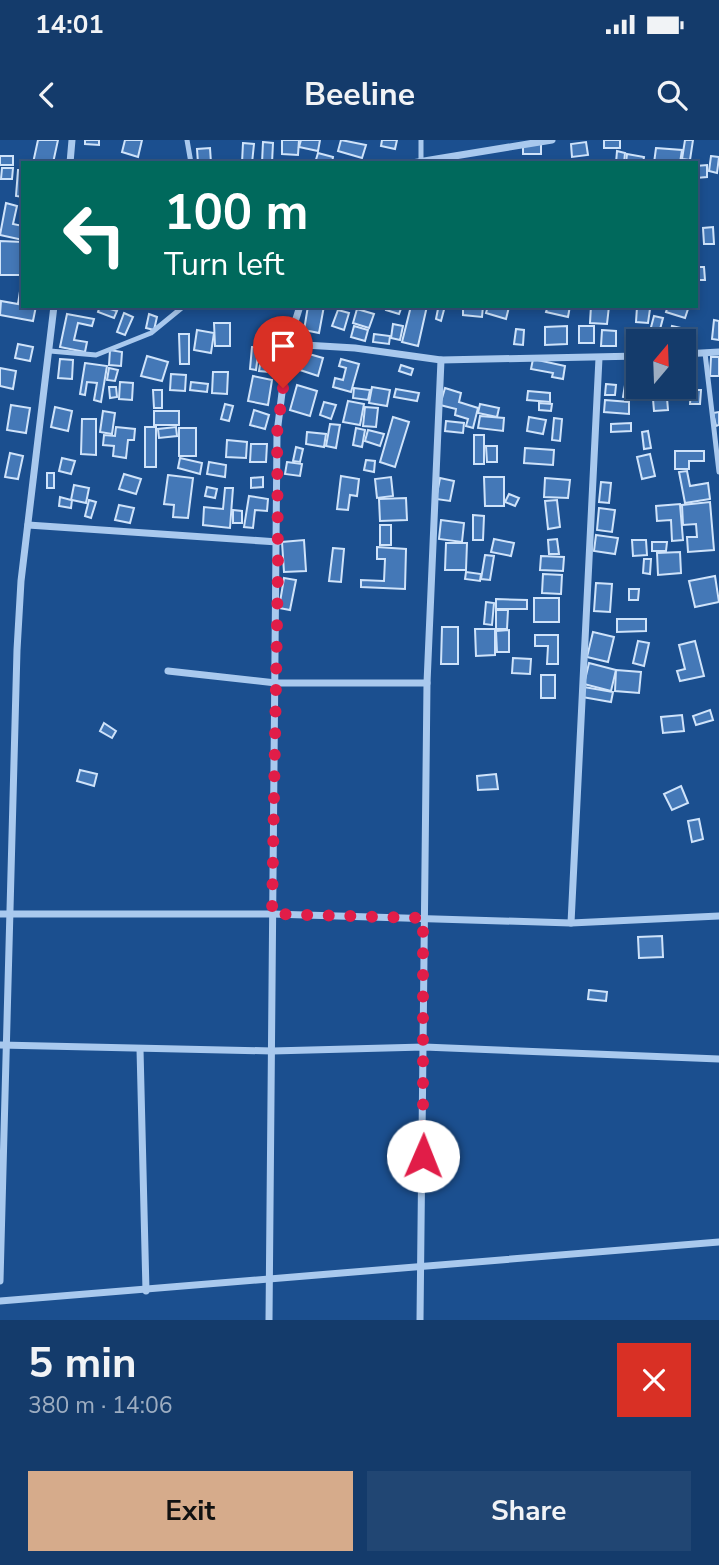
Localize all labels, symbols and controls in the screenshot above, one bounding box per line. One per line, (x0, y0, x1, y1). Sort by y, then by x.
text: 14:01 (35, 7, 104, 42)
text: Beeline (304, 73, 415, 116)
icon: back (28, 76, 66, 114)
icon: search (653, 76, 691, 114)
text: 100 m (164, 179, 308, 246)
icon: left (49, 189, 140, 280)
text: Turn left (164, 243, 284, 286)
pin (253, 316, 313, 388)
icon: arrive (264, 327, 302, 365)
north arrow (626, 329, 696, 399)
map controls (626, 329, 696, 399)
position arrow (386, 1119, 460, 1193)
text: 5 min (28, 1335, 137, 1392)
button: close (617, 1343, 691, 1417)
text: 380 m · 14:06 (28, 1390, 173, 1421)
button: Exit (28, 1471, 353, 1551)
button: Share (367, 1471, 691, 1551)

